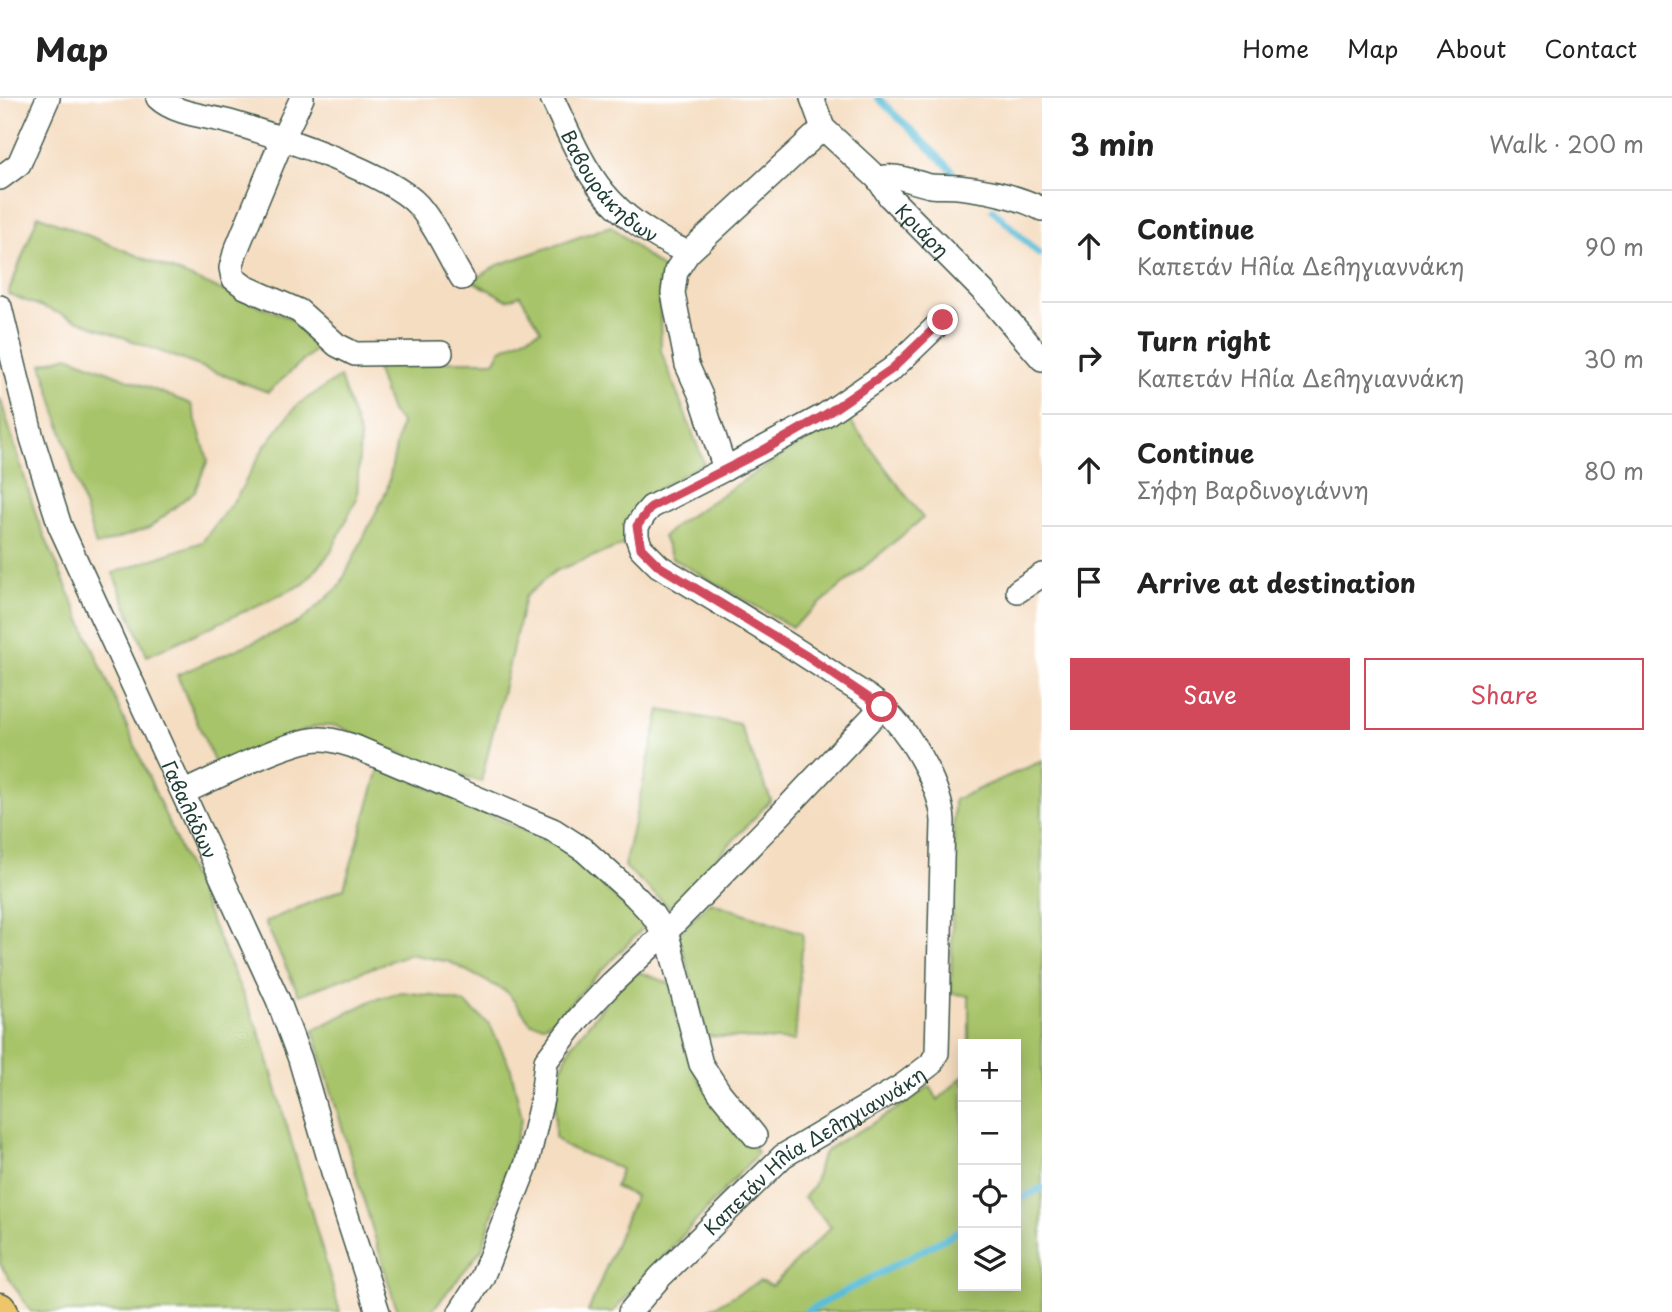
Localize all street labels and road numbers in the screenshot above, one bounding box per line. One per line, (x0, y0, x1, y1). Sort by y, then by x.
street label: Βαβουράκηδων (555, 125, 664, 248)
street label: Κριάρη (889, 197, 956, 263)
street label: Γαβαλάδων (156, 756, 225, 863)
street label: Καπετάν Ηλία Δεληγιαννάκη (697, 1059, 931, 1241)

